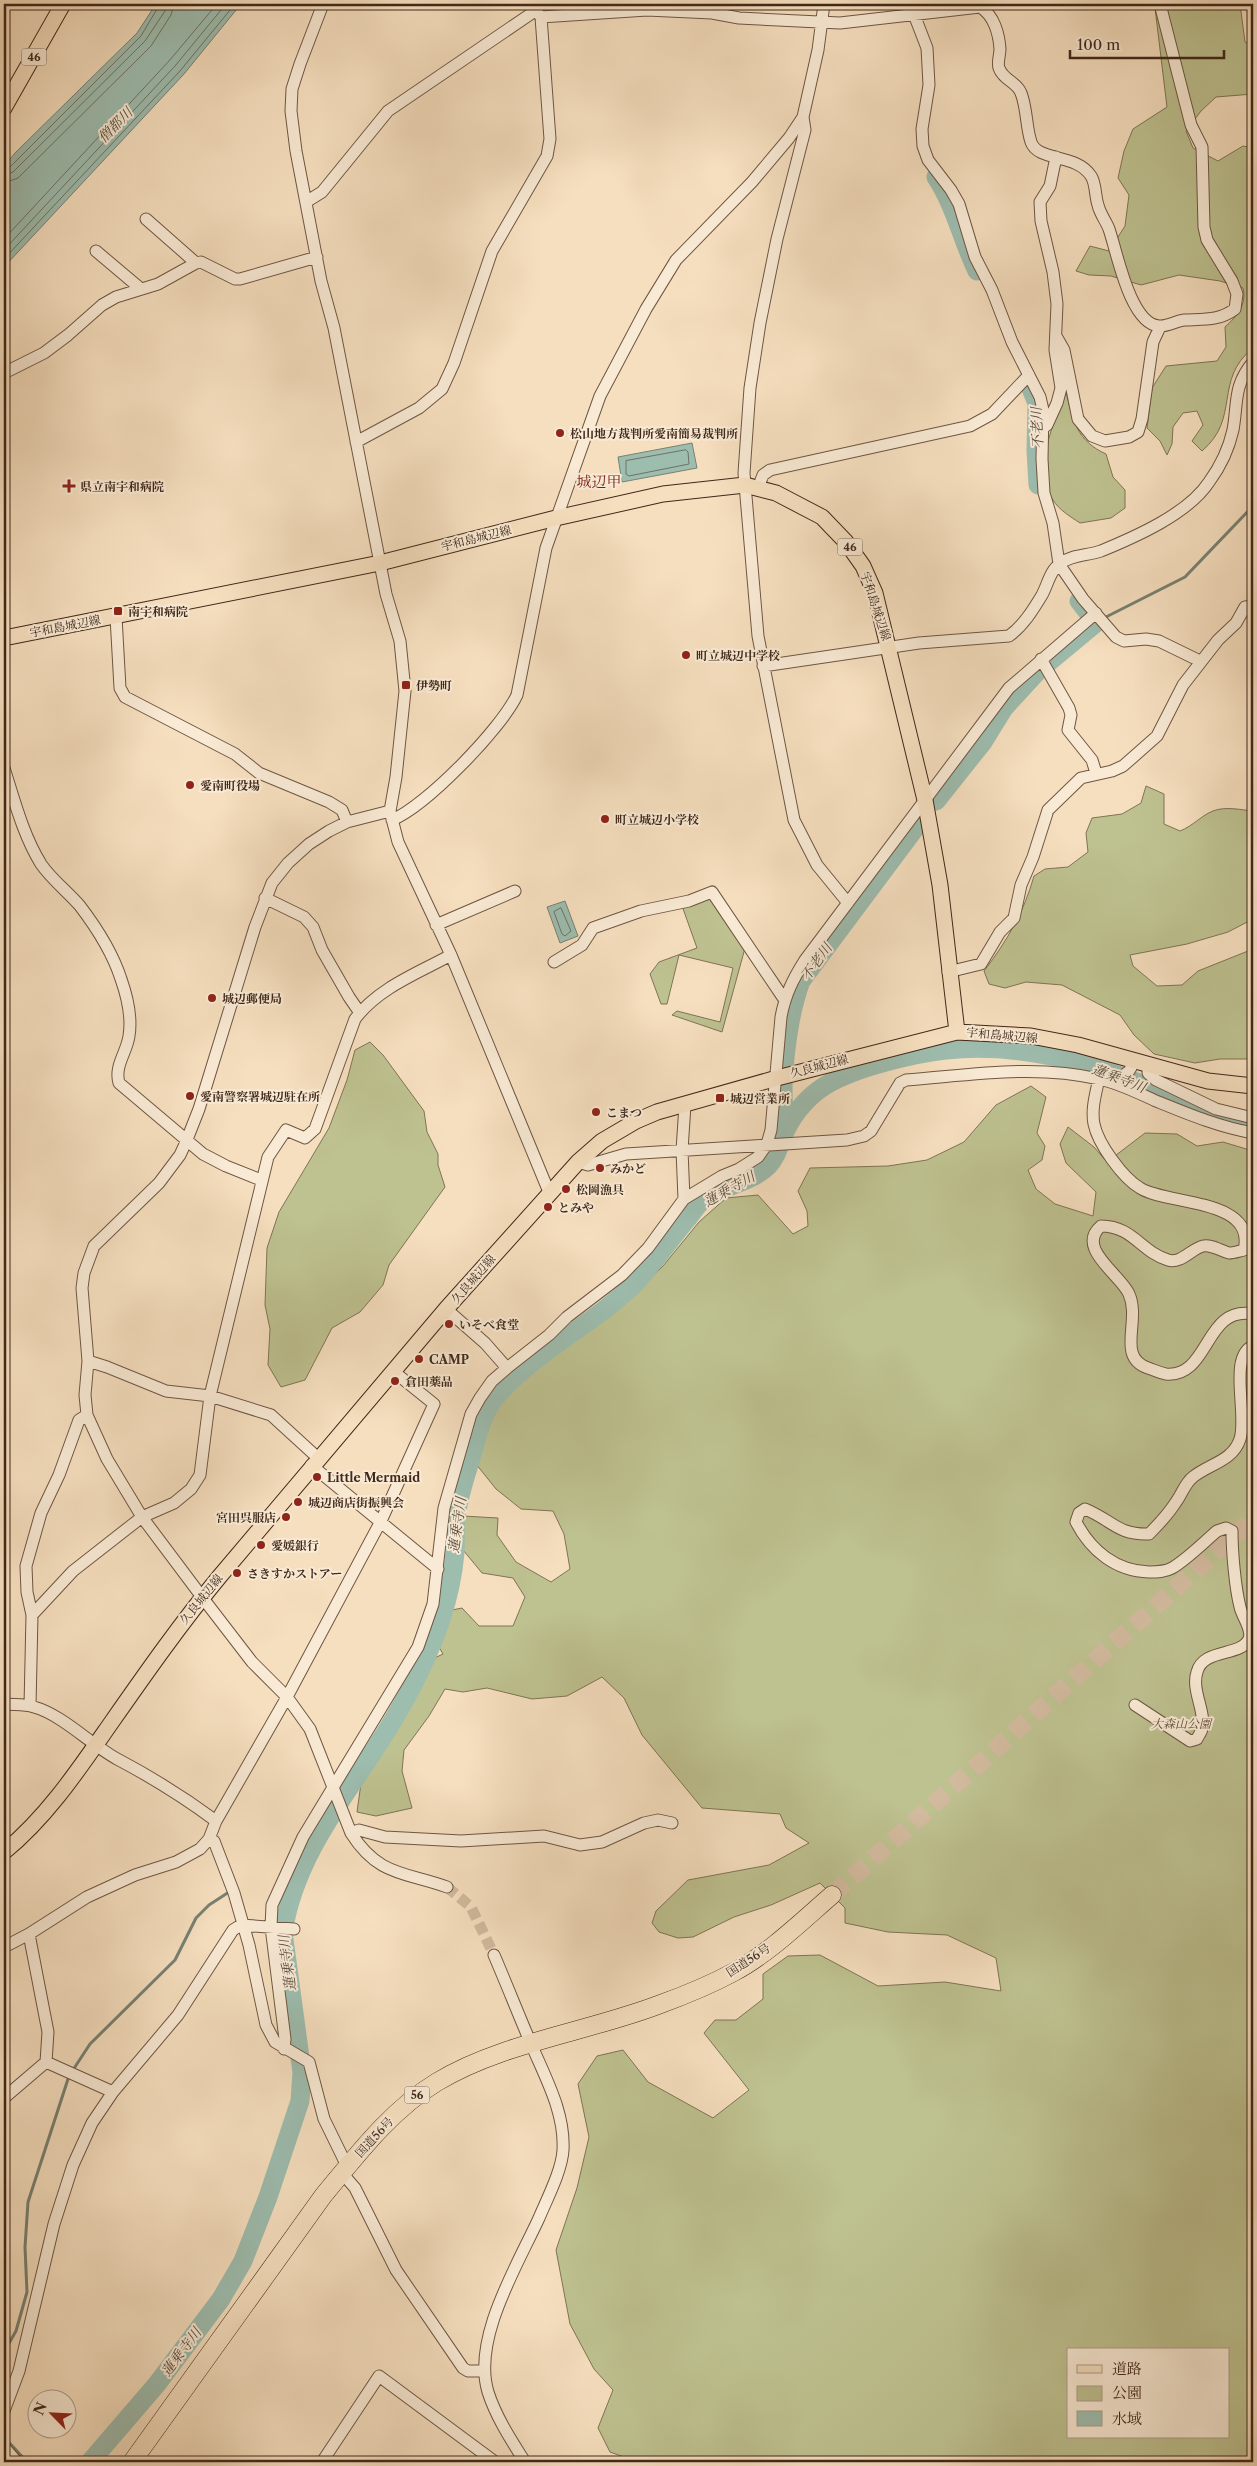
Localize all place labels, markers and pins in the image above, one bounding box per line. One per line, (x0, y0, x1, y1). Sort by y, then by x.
place label: 松山地方裁判所愛南簡易裁判所 (570, 426, 738, 441)
marker: 松山地方裁判所愛南簡易裁判所 (554, 427, 566, 439)
marker: 県立南宇和病院 (62, 479, 76, 493)
place label: 県立南宇和病院 (80, 479, 164, 494)
place label: 南宇和病院 (128, 604, 188, 619)
marker: 南宇和病院 (112, 605, 124, 617)
place label: 町立城辺中学校 (696, 648, 780, 663)
marker: 町立城辺中学校 (680, 649, 692, 661)
place label: 伊勢町 (416, 678, 452, 693)
marker: 伊勢町 (400, 679, 412, 691)
place label: 愛南町役場 (200, 778, 260, 793)
marker: 愛南町役場 (184, 779, 196, 791)
place label: 町立城辺小学校 (615, 812, 699, 827)
marker: 町立城辺小学校 (599, 813, 611, 825)
place label: 城辺郵便局 (222, 991, 282, 1006)
marker: 城辺郵便局 (206, 992, 218, 1004)
place label: 愛南警察署城辺駐在所 (200, 1089, 320, 1104)
marker: 愛南警察署城辺駐在所 (184, 1090, 196, 1102)
place label: 城辺営業所 (730, 1091, 790, 1106)
marker: 城辺営業所 (714, 1092, 726, 1104)
place label: こまつ (606, 1105, 642, 1120)
marker: こまつ (590, 1106, 602, 1118)
place label: みかど (610, 1161, 646, 1176)
marker: みかど (594, 1162, 606, 1174)
place label: 松岡漁具 (576, 1182, 624, 1197)
marker: 松岡漁具 (560, 1183, 572, 1195)
place label: とみや (558, 1200, 594, 1215)
marker: とみや (542, 1201, 554, 1213)
place label: いそべ食堂 (459, 1317, 519, 1332)
marker: いそべ食堂 (443, 1318, 455, 1330)
place label: CAMP (429, 1352, 469, 1367)
marker: CAMP (413, 1353, 425, 1365)
place label: 倉田薬品 (405, 1374, 453, 1389)
marker: 倉田薬品 (389, 1375, 401, 1387)
place label: Little Mermaid (327, 1470, 420, 1485)
marker: Little Mermaid (311, 1471, 323, 1483)
place label: 城辺商店街振興会 (308, 1495, 404, 1510)
marker: 城辺商店街振興会 (292, 1496, 304, 1508)
place label: 宮田呉服店 (216, 1510, 276, 1525)
marker: 宮田呉服店 (280, 1511, 292, 1523)
place label: 愛媛銀行 (271, 1538, 319, 1553)
marker: 愛媛銀行 (255, 1539, 267, 1551)
place label: さきすかストアー (247, 1566, 342, 1581)
marker: さきすかストアー (231, 1567, 243, 1579)

